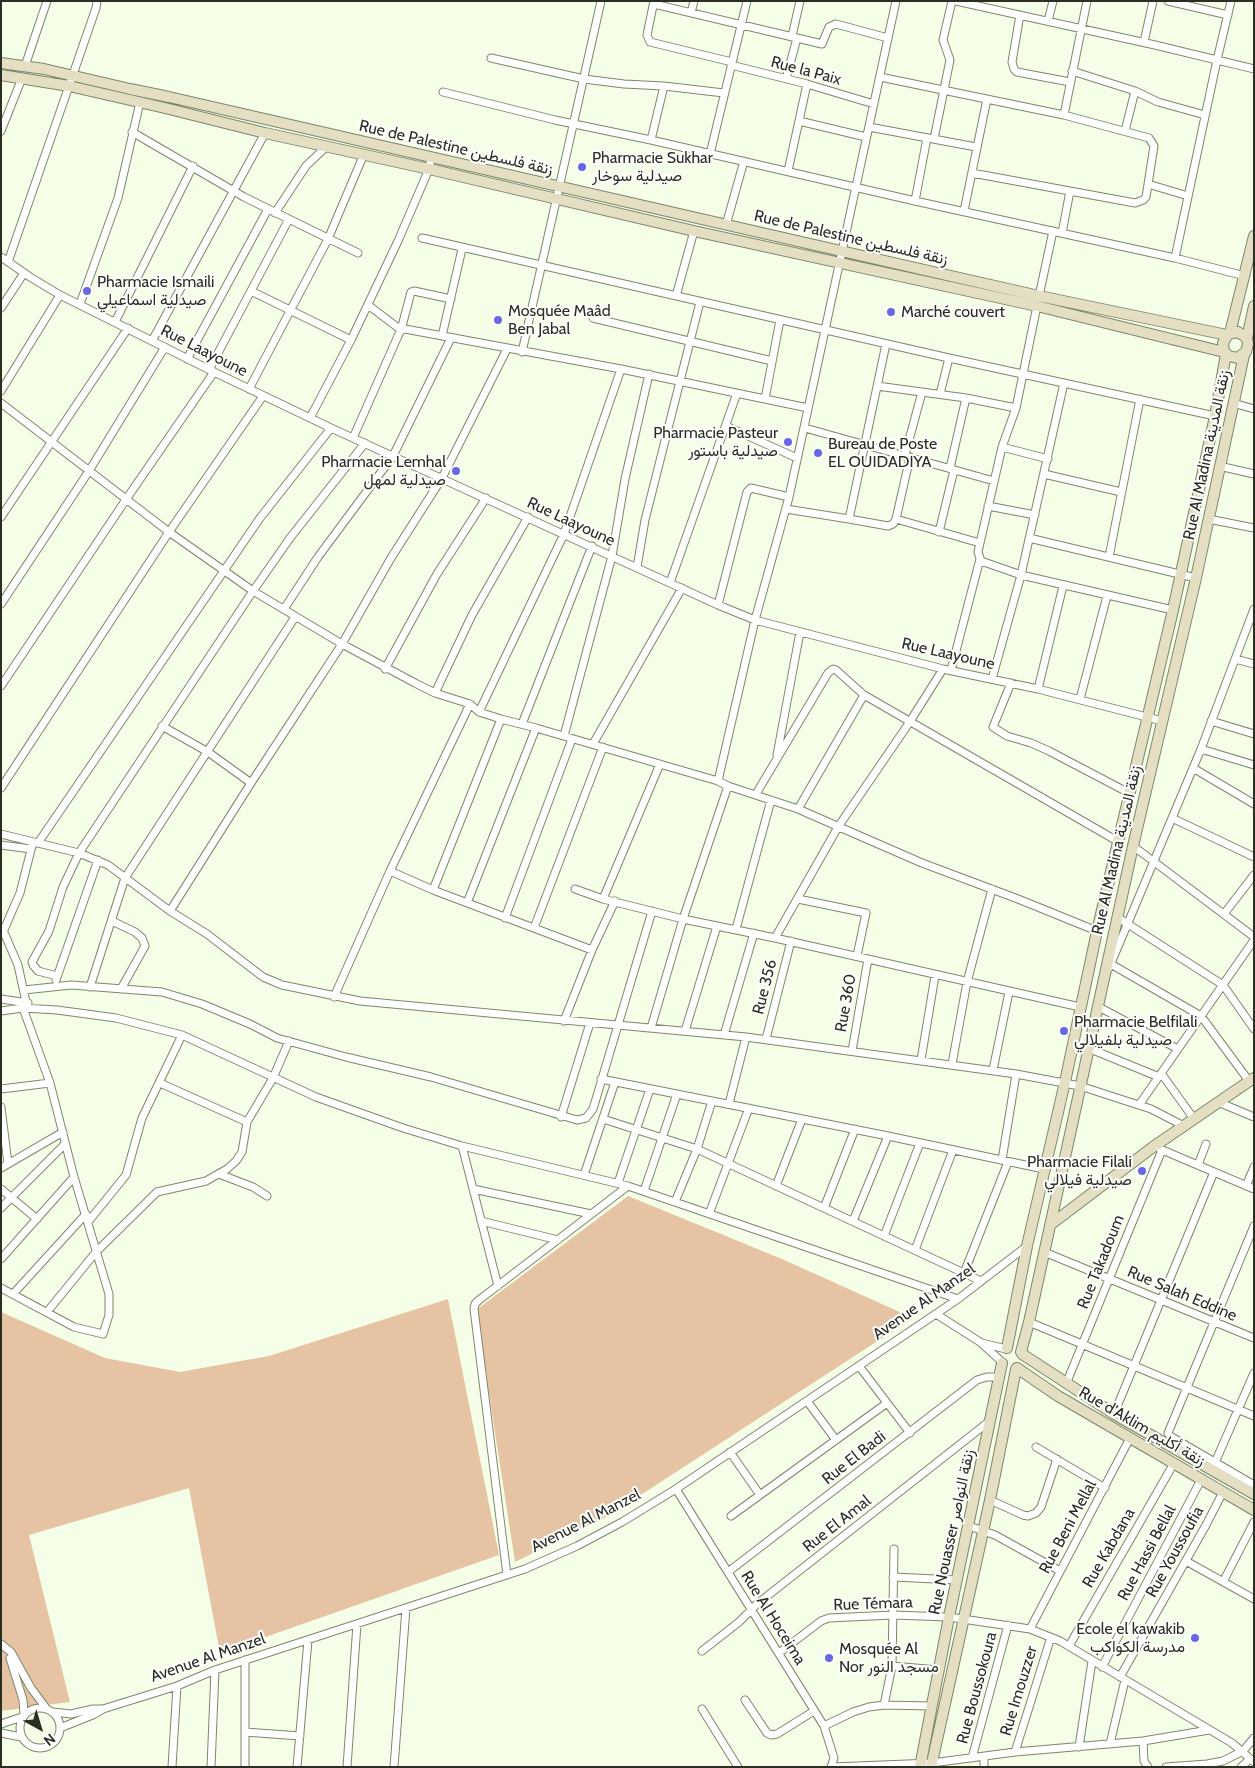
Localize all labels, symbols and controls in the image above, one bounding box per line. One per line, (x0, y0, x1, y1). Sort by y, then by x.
street label: Rue la Paix (769, 52, 843, 90)
street label: Rue de Palestine زنقة فلسطين (357, 116, 555, 180)
place label: Pharmacie Sukhar صيدلية سوخار (592, 148, 713, 186)
marker: Pharmacie Sukhar صيدلية سوخار (576, 161, 588, 173)
street label: Rue de Palestine زنقة فلسطين (752, 206, 950, 270)
place label: Pharmacie Ismaili صيدلية اسماعيلي (97, 272, 214, 310)
marker: Pharmacie Ismaili صيدلية اسماعيلي (81, 285, 93, 297)
place label: Mosquée Maâd Ben Jabal (508, 301, 611, 339)
place label: Marché couvert (901, 302, 1005, 322)
marker: Marché couvert (885, 306, 897, 318)
marker: Mosquée Maâd Ben Jabal (492, 314, 504, 326)
street label: Rue Laayoune (157, 321, 251, 381)
street label: Rue Al Madina زنقة المدينة (1180, 368, 1234, 542)
place label: Pharmacie Pasteur صيدلية باستور (653, 423, 778, 461)
place label: Bureau de Poste EL OUIDADIYA (828, 434, 937, 472)
marker: Pharmacie Pasteur صيدلية باستور (782, 436, 794, 448)
marker: Bureau de Poste EL OUIDADIYA (812, 447, 824, 459)
place label: Pharmacie Lemhal صيدلية لمهل (321, 452, 446, 490)
marker: Pharmacie Lemhal صيدلية لمهل (450, 465, 462, 477)
street label: Rue Laayoune (524, 493, 618, 551)
street label: Rue Laayoune (900, 634, 996, 674)
street label: Rue Al Madina زنقة المدينة (1088, 763, 1146, 937)
street label: Rue 356 (749, 957, 781, 1017)
street label: Rue 360 (831, 973, 861, 1033)
place label: Pharmacie Belfilali صيدلية بلفيلالي (1074, 1012, 1197, 1050)
marker: Pharmacie Belfilali صيدلية بلفيلالي (1058, 1025, 1070, 1037)
place label: Pharmacie Filali صيدلية فيلالي (1027, 1152, 1132, 1190)
marker: Pharmacie Filali صيدلية فيلالي (1136, 1165, 1148, 1177)
street label: Rue Takadoum (1073, 1212, 1129, 1312)
street label: Avenue Al Manzel (869, 1260, 979, 1344)
street label: Rue Salah Eddine (1124, 1262, 1240, 1326)
street label: Rue d’Aklim زنقة أكليم (1075, 1383, 1209, 1471)
street label: Rue El Badi (818, 1427, 890, 1489)
street label: Rue Nouasser زنقة النواصر (925, 1448, 979, 1616)
street label: Rue Beni Mellal (1035, 1477, 1101, 1577)
street label: Avenue Al Manzel (528, 1485, 644, 1557)
street label: Rue El Amal (799, 1491, 875, 1557)
street label: Rue Hassi Bellal (1114, 1502, 1180, 1604)
street label: Rue Youssoufia (1142, 1503, 1208, 1601)
street label: Rue Kabdana (1079, 1505, 1139, 1591)
street label: Rue Al Hoceima (736, 1568, 810, 1668)
street label: Rue Témara (833, 1593, 913, 1615)
place label: Ecole el kawakib مدرسة الكواكب (1076, 1619, 1185, 1657)
street label: Avenue Al Manzel (148, 1629, 268, 1687)
street label: Rue Boussokoura (953, 1630, 1001, 1746)
marker: Ecole el kawakib مدرسة الكواكب (1189, 1632, 1201, 1644)
place label: Mosquée Al Nor مسجد النور (839, 1639, 939, 1677)
street label: Rue Imouzzer (996, 1644, 1042, 1738)
marker: Mosquée Al Nor مسجد النور (823, 1652, 835, 1664)
north arrow (15, 1703, 65, 1753)
text: N (40, 1730, 59, 1750)

